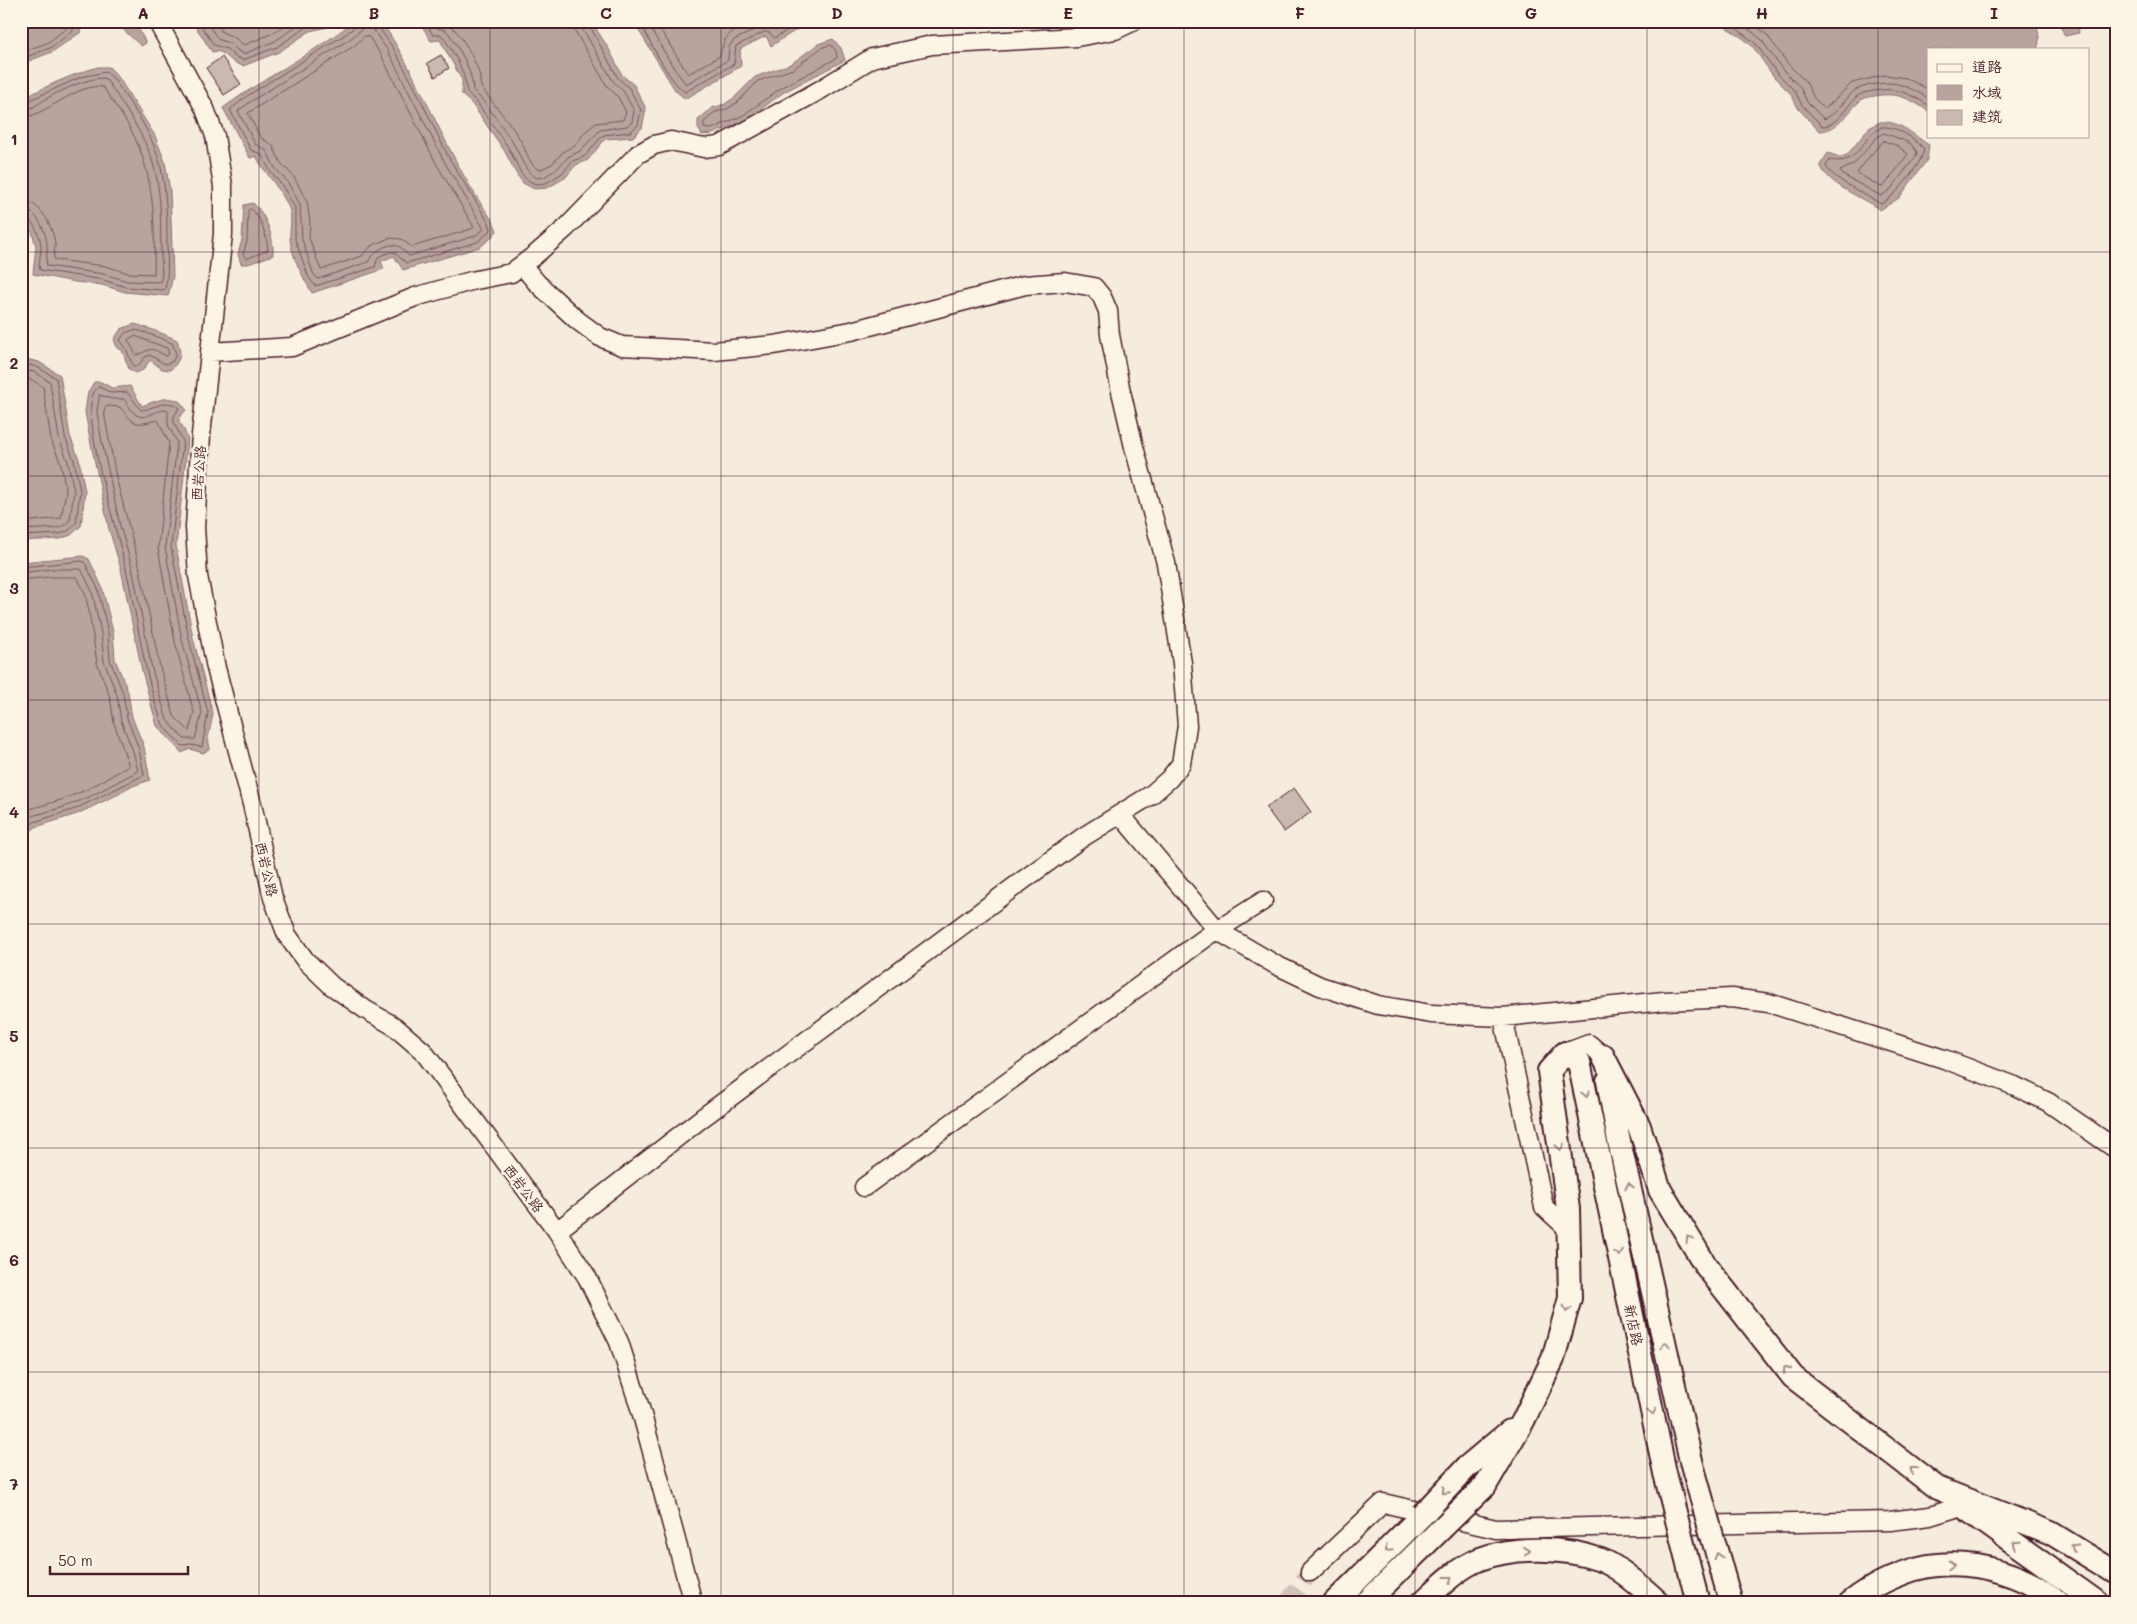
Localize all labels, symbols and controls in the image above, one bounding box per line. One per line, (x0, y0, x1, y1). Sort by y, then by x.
text: A (137, 2, 149, 23)
text: B (369, 2, 379, 23)
text: C (600, 2, 612, 23)
text: D (831, 2, 843, 23)
text: E (1063, 2, 1073, 23)
text: F (1295, 2, 1305, 23)
text: G (1525, 2, 1537, 23)
text: H (1756, 2, 1768, 23)
text: I (1990, 2, 1998, 23)
legend (1927, 48, 2090, 138)
text: 道路 (1972, 56, 2002, 76)
text: 水域 (1972, 82, 2002, 102)
text: 建筑 (1972, 106, 2002, 126)
text: 1 (10, 128, 18, 149)
text: 2 (10, 352, 19, 373)
street label: 西岩公路 (187, 444, 209, 502)
text: 3 (9, 577, 19, 598)
text: 4 (9, 801, 19, 822)
street label: 西岩公路 (251, 840, 283, 898)
text: 5 (9, 1025, 19, 1046)
one-way arrow (1580, 1089, 1590, 1098)
one-way arrow (1554, 1144, 1565, 1152)
street label: 西岩公路 (500, 1160, 548, 1216)
one-way arrow (1624, 1182, 1635, 1191)
one-way arrow (1686, 1235, 1696, 1244)
one-way arrow (1613, 1248, 1624, 1257)
text: 6 (9, 1249, 19, 1270)
street label: 新店路 (1620, 1302, 1648, 1348)
one-way arrow (1563, 1304, 1573, 1312)
one-way arrow (1660, 1341, 1671, 1349)
one-way arrow (1784, 1366, 1792, 1375)
one-way arrow (1647, 1407, 1657, 1416)
one-way arrow (1909, 1467, 1919, 1476)
text: 7 (10, 1473, 19, 1494)
one-way arrow (1442, 1485, 1451, 1494)
one-way arrow (2012, 1541, 2022, 1550)
one-way arrow (1384, 1543, 1393, 1552)
scale bar (50, 1544, 188, 1576)
one-way arrow (2071, 1544, 2080, 1554)
one-way arrow (1523, 1546, 1531, 1557)
text: 50 m (58, 1550, 93, 1570)
one-way arrow (1713, 1552, 1723, 1560)
one-way arrow (1947, 1560, 1955, 1570)
one-way arrow (1443, 1576, 1453, 1585)

